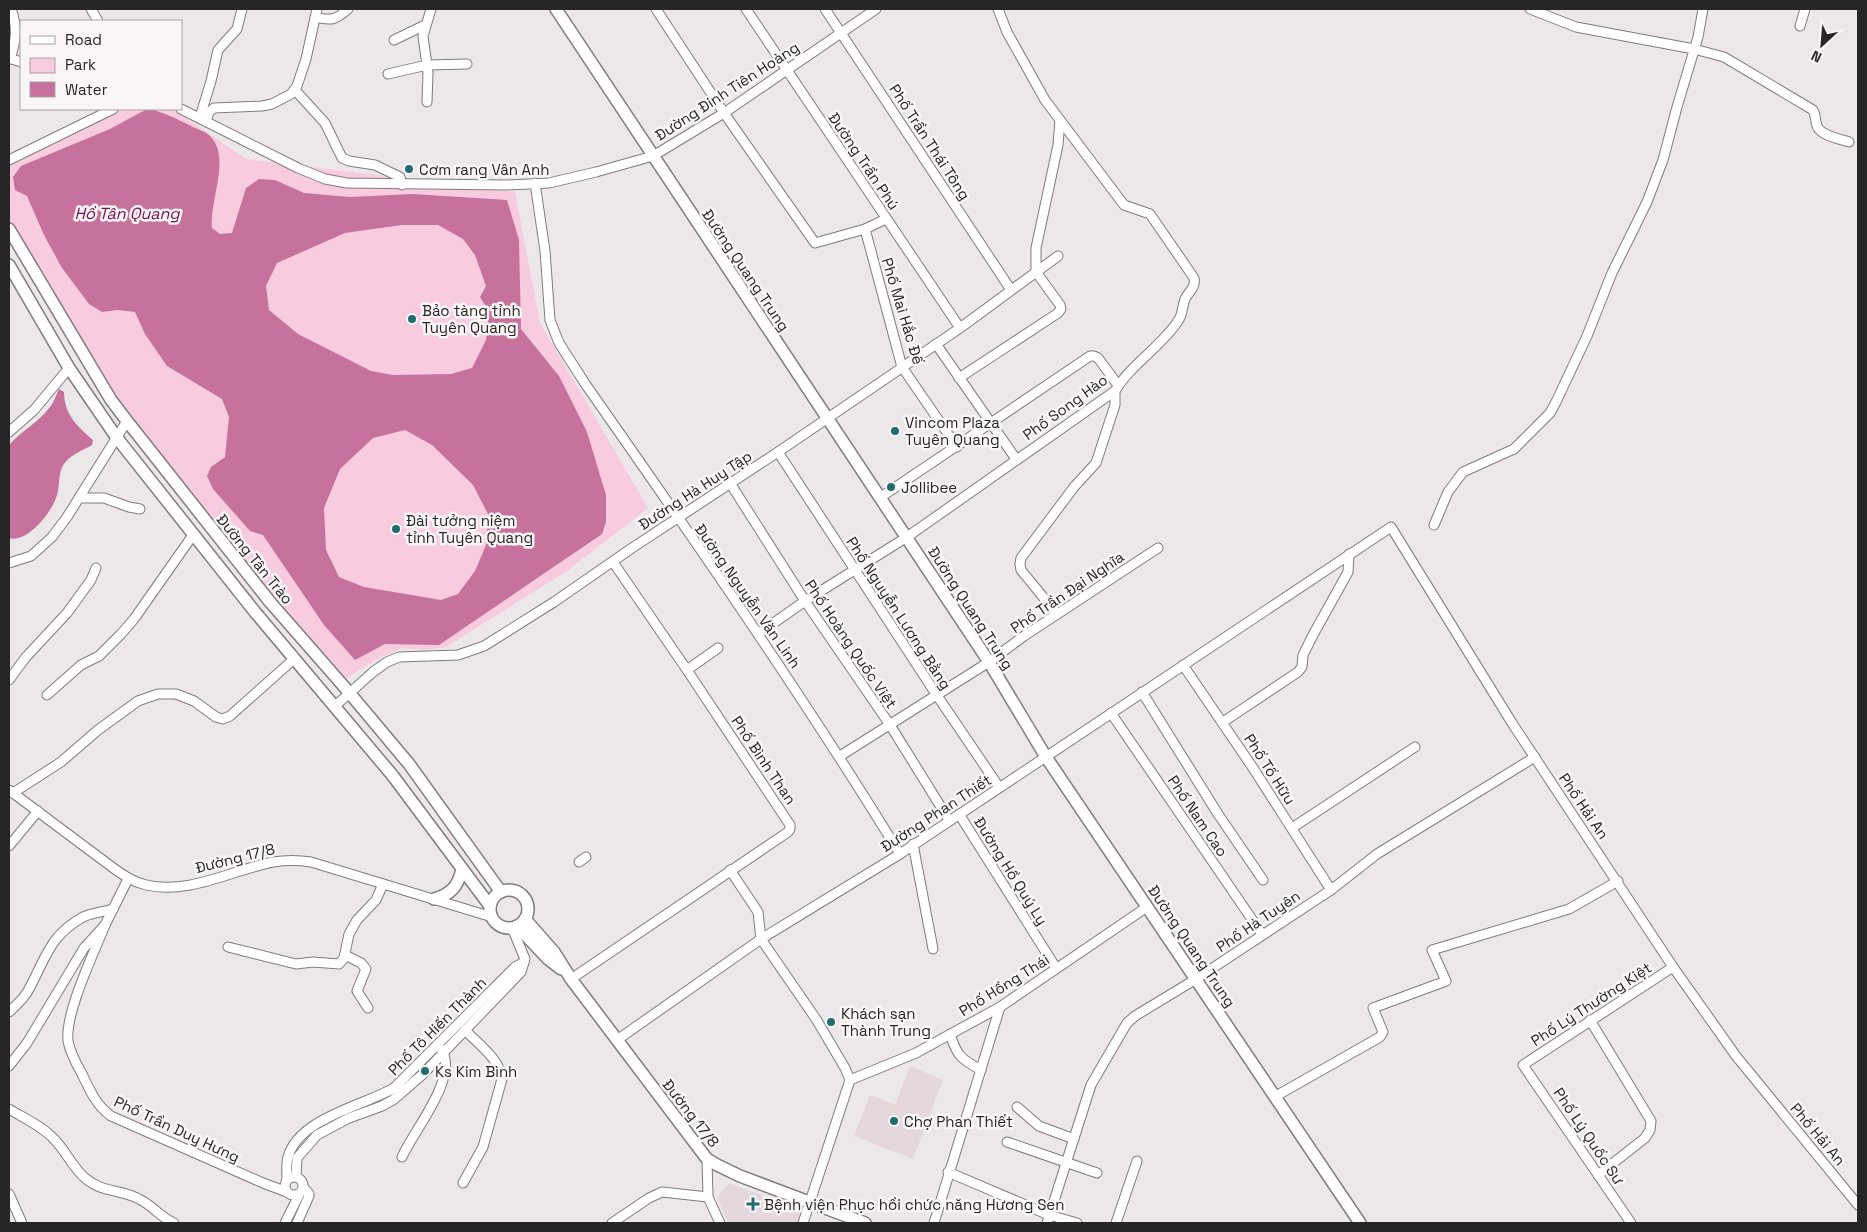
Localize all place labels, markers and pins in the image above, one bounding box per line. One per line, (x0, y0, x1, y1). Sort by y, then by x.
place label: Cơm rang Vân Anh (419, 160, 549, 179)
marker: Cơm rang Vân Anh (403, 163, 415, 175)
place label: Bảo tàng tỉnh Tuyên Quang (422, 301, 521, 337)
marker: Bảo tàng tỉnh Tuyên Quang (406, 313, 418, 325)
place label: Vincom Plaza Tuyên Quang (905, 413, 1000, 449)
marker: Vincom Plaza Tuyên Quang (889, 425, 901, 437)
place label: Jollibee (901, 478, 957, 497)
marker: Jollibee (885, 481, 897, 493)
place label: Đài tưởng niệm tỉnh Tuyên Quang (406, 511, 533, 547)
marker: Đài tưởng niệm tỉnh Tuyên Quang (390, 523, 402, 535)
place label: Khách sạn Thành Trung (841, 1004, 931, 1040)
marker: Khách sạn Thành Trung (825, 1016, 837, 1028)
place label: Ks Kim Bình (435, 1062, 517, 1081)
marker: Ks Kim Bình (419, 1065, 431, 1077)
place label: Chợ Phan Thiết (904, 1112, 1013, 1131)
marker: Chợ Phan Thiết (888, 1115, 900, 1127)
place label: Bệnh viện Phục hồi chức năng Hương Sen (764, 1195, 1064, 1214)
marker: Bệnh viện Phục hồi chức năng Hương Sen (746, 1197, 760, 1211)

